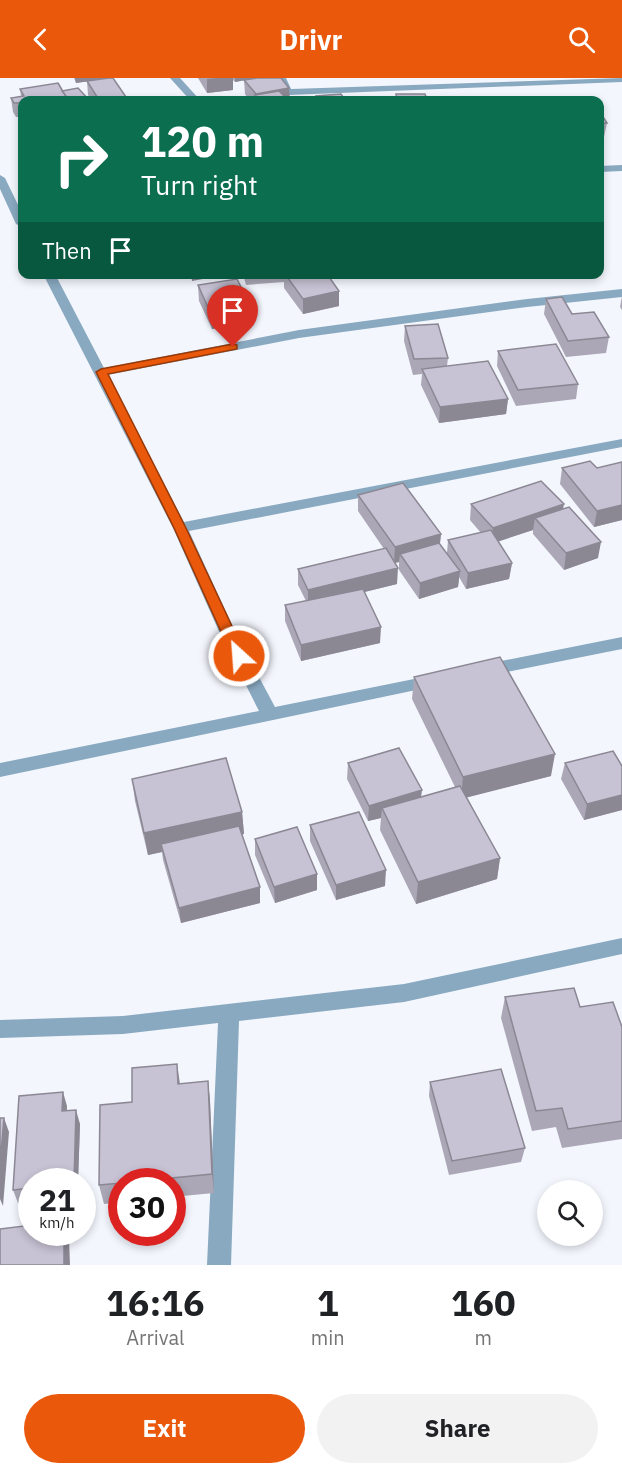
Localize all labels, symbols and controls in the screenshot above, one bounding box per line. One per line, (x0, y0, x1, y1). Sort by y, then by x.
text: Drivr (280, 22, 342, 57)
icon: back (24, 23, 57, 56)
icon: search (565, 23, 598, 56)
text: 120 m (141, 114, 264, 169)
icon: right (42, 120, 120, 198)
text: Turn right (141, 167, 258, 202)
icon: arrive (104, 234, 137, 267)
text: Then (42, 236, 92, 265)
pin (207, 285, 258, 347)
icon: arrive (216, 294, 249, 327)
position arrow (207, 624, 271, 688)
speed limit sign: 30 (108, 1168, 186, 1246)
text: 21 (39, 1180, 75, 1219)
map controls (537, 1180, 603, 1246)
button: search (537, 1180, 603, 1246)
text: km/h (39, 1213, 75, 1232)
text: 16:16 (106, 1279, 205, 1326)
text: 1 (317, 1279, 339, 1326)
text: 160 (451, 1279, 516, 1326)
text: Arrival (126, 1324, 185, 1351)
text: min (311, 1324, 345, 1351)
text: m (475, 1324, 492, 1351)
button: Exit (24, 1394, 305, 1463)
button: Share (317, 1394, 598, 1463)

